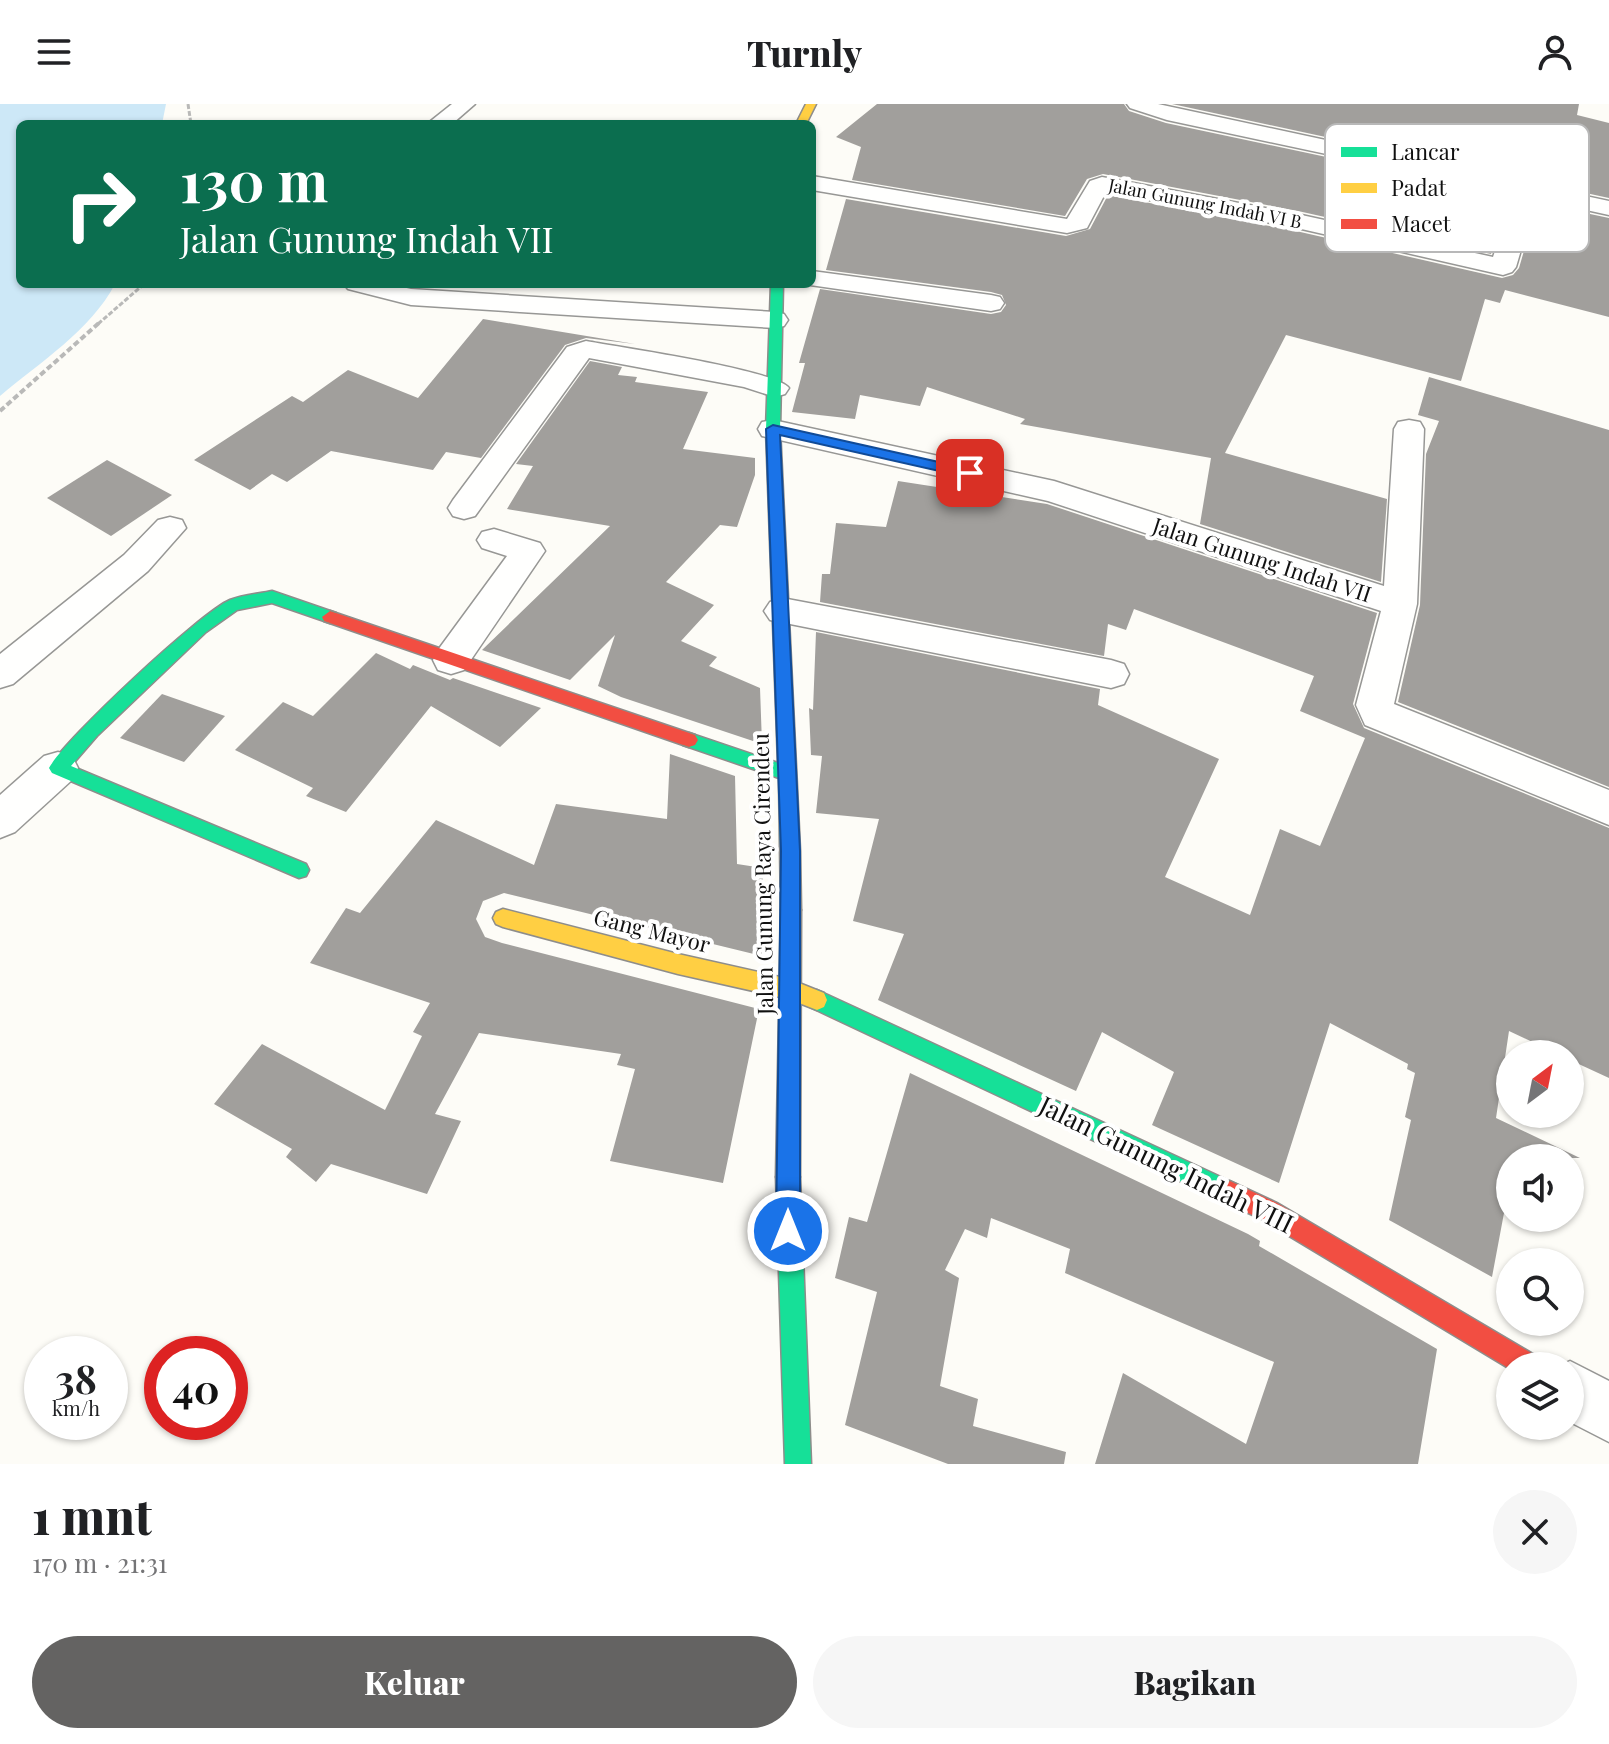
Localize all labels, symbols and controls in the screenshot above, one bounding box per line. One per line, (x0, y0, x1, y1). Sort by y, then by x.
text: Turnly (747, 28, 862, 76)
icon: menu (32, 30, 76, 74)
icon: person (1533, 30, 1577, 74)
legend (1325, 124, 1589, 252)
text: Lancar (1391, 136, 1460, 166)
text: 130 m (180, 142, 328, 217)
icon: right (48, 152, 152, 256)
street label: Jalan Gunung Indah VI B (1105, 172, 1304, 234)
text: Padat (1391, 172, 1447, 202)
text: Macet (1391, 208, 1452, 238)
text: Jalan Gunung Indah VII (180, 214, 554, 262)
pin (936, 439, 1004, 507)
icon: arrive (948, 451, 992, 495)
street label: Jalan Gunung Indah VII (1148, 509, 1376, 609)
street label: Jalan Gunung Raya Cirendeu (745, 733, 779, 1016)
street label: Gang Mayor (591, 901, 714, 959)
north arrow (1496, 1040, 1584, 1128)
map controls (1496, 1040, 1584, 1440)
street label: Jalan Gunung Indah VIII (1033, 1086, 1300, 1240)
button: sound (1496, 1144, 1584, 1232)
position arrow (746, 1189, 830, 1273)
button: search (1496, 1248, 1584, 1336)
speed limit sign: 40 (144, 1336, 248, 1440)
text: 38 (55, 1351, 97, 1404)
button: layers (1496, 1352, 1584, 1440)
text: km/h (52, 1394, 100, 1421)
text: 1 mnt (32, 1483, 152, 1547)
button: close (1493, 1490, 1577, 1574)
text: 170 m · 21:31 (32, 1545, 168, 1580)
button: Keluar (32, 1636, 797, 1728)
button: Bagikan (813, 1636, 1577, 1728)

